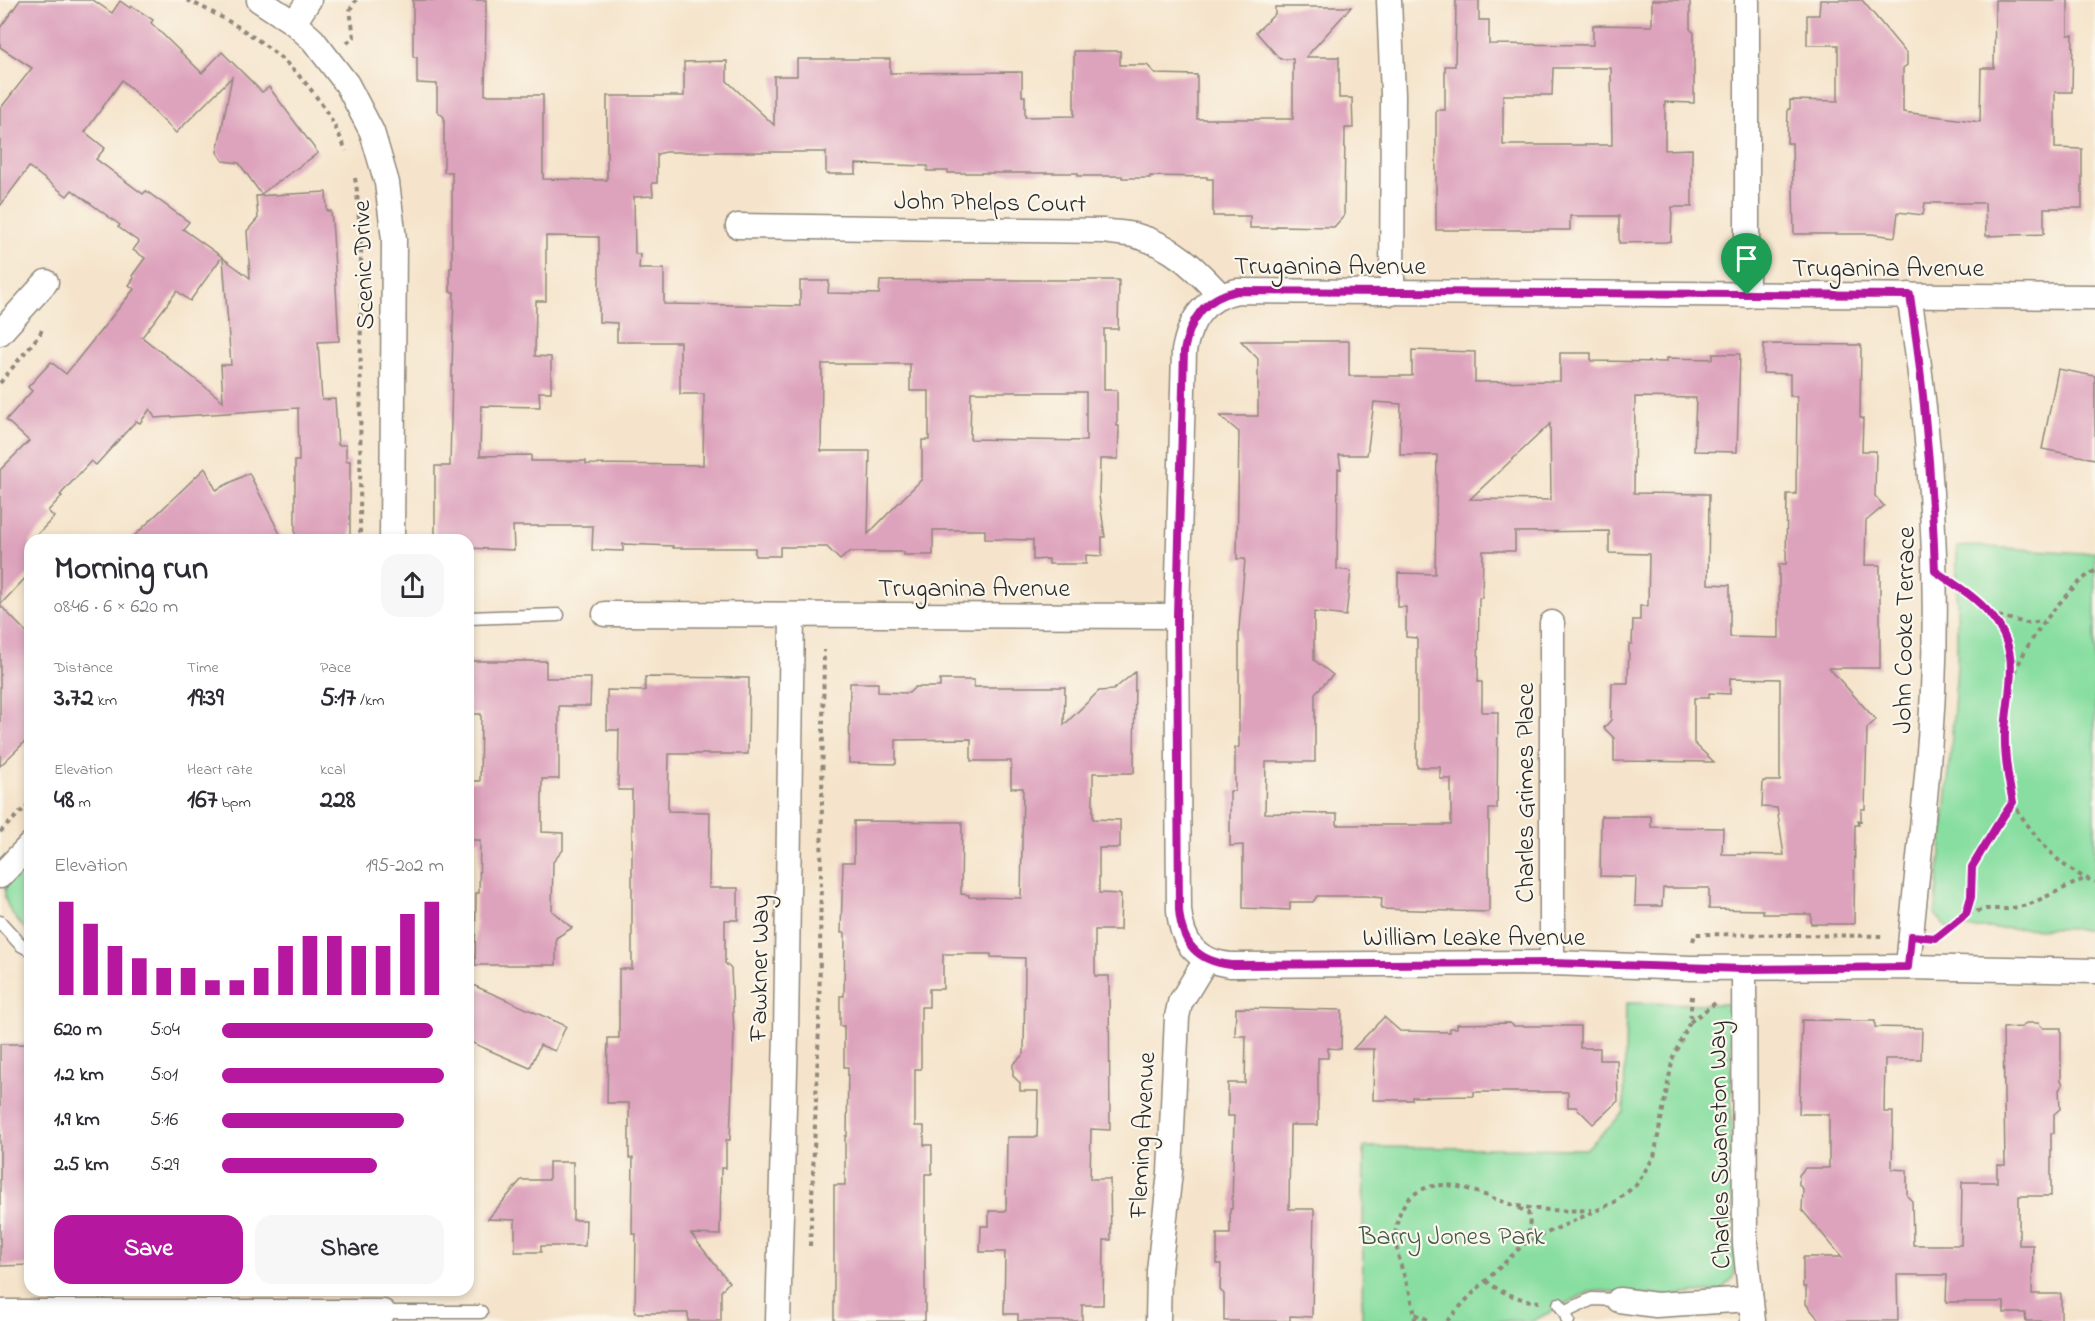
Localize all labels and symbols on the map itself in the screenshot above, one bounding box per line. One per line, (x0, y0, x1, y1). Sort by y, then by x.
street label: John Phelps Court (894, 183, 1087, 225)
street label: Scenic Drive (344, 199, 386, 330)
pin (1721, 233, 1772, 295)
street label: Truganina Avenue (1234, 249, 1426, 287)
street label: Truganina Avenue (1792, 251, 1984, 289)
street label: John Cooke Terrace (1885, 526, 1927, 734)
street label: Truganina Avenue (878, 571, 1070, 609)
street label: Charles Grimes Place (1508, 683, 1546, 903)
street label: Fawkner Way (741, 894, 781, 1043)
street label: William Leake Avenue (1363, 920, 1586, 958)
street label: Charles Swanston Way (1700, 1020, 1742, 1270)
street label: Fleming Avenue (1121, 1051, 1167, 1220)
park label: Barry Jones Park (1358, 1219, 1546, 1257)

